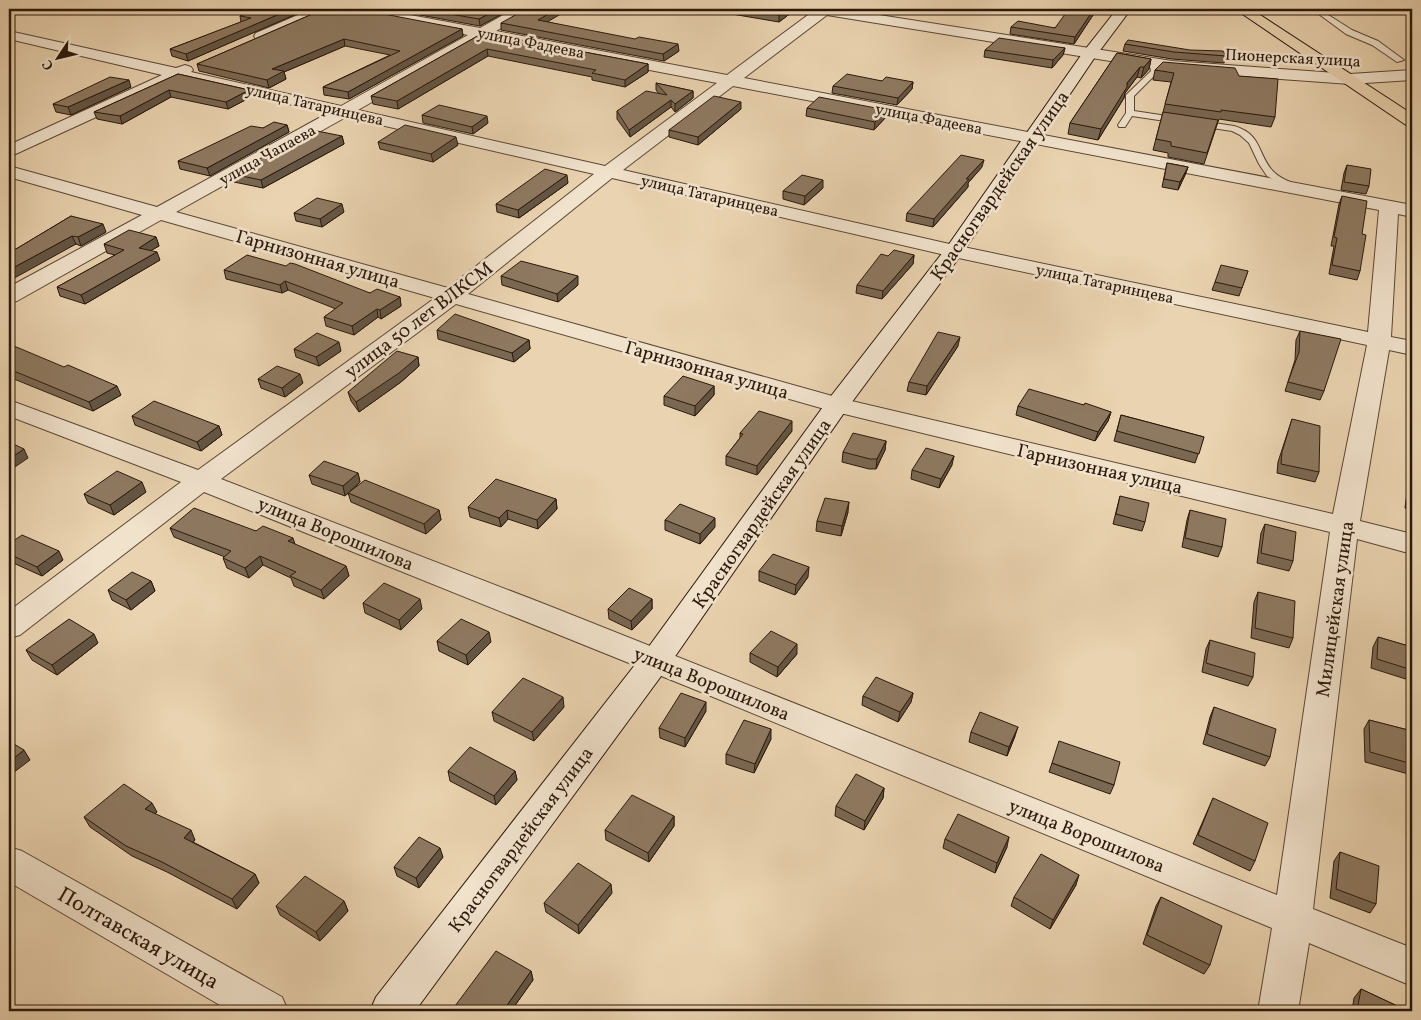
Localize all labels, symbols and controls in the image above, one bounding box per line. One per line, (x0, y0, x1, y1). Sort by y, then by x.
street label: улица Фадеева (475, 23, 586, 65)
north arrow (32, 32, 82, 82)
street label: Пионерская улица (1224, 44, 1361, 74)
text: С (38, 55, 59, 74)
street label: улица Татаринцева (244, 79, 386, 132)
street label: Красногвардейская улица (925, 86, 1076, 286)
street label: улица Фадеева (873, 99, 984, 141)
street label: улица Чапаева (215, 120, 320, 192)
street label: улица Татаринцева (639, 170, 781, 223)
street label: Гарнизонная улица (232, 224, 402, 296)
street label: улица 50 лет ВЛКСМ (340, 256, 499, 385)
street label: улица Татаринцева (1033, 260, 1176, 310)
street label: Гарнизонная улица (621, 335, 791, 407)
street label: Красногвардейская улица (687, 414, 838, 614)
street label: Гарнизонная улица (1014, 438, 1185, 502)
street label: улица Ворошилова (253, 492, 417, 578)
street label: Милицейская улица (1311, 519, 1361, 699)
street label: улица Ворошилова (629, 642, 793, 728)
street label: Красногвардейская улица (443, 742, 600, 938)
street label: улица Ворошилова (1004, 794, 1168, 880)
street label: Полтавская улица (51, 880, 224, 998)

